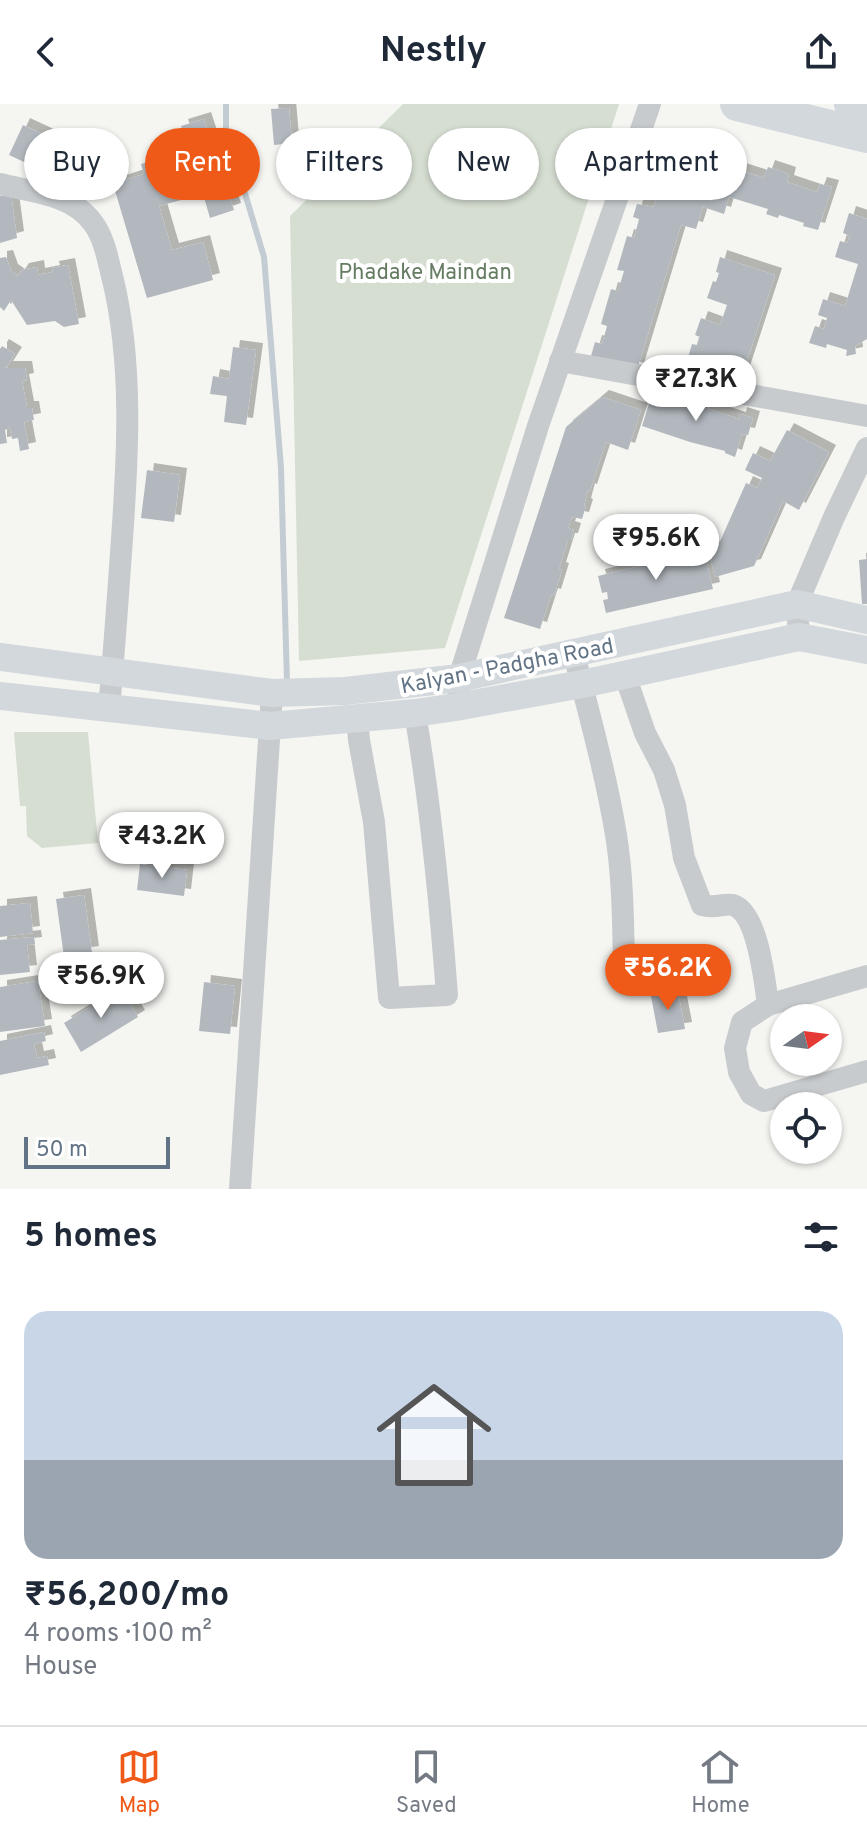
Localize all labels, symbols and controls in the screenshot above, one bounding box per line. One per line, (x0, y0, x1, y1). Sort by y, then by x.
text: Nestly (380, 29, 487, 75)
icon: back (24, 30, 68, 74)
icon: share (799, 30, 843, 74)
chip: Buy (24, 128, 129, 200)
chip: Rent (145, 128, 260, 200)
chip: Filters (276, 128, 412, 200)
chip: New (428, 128, 539, 200)
chip: Apartment (555, 128, 747, 200)
park label: Phadake Maindan (338, 260, 512, 287)
pin: ₹27.3K (631, 355, 761, 423)
text: ₹27.3K (654, 364, 738, 397)
pin: ₹95.6K (591, 514, 721, 582)
text: ₹95.6K (611, 523, 701, 556)
street label: Kalyan - Padgha Road (399, 634, 616, 701)
pin: ₹43.2K (97, 812, 227, 880)
text: ₹43.2K (117, 821, 207, 854)
pin: ₹56.2K (603, 944, 733, 1012)
pin: ₹56.9K (36, 952, 166, 1020)
text: ₹56.2K (623, 953, 713, 986)
text: ₹56.9K (56, 961, 146, 994)
north arrow (770, 1004, 842, 1076)
map controls (770, 1004, 842, 1164)
button: locate (770, 1092, 842, 1164)
scale bar (24, 1133, 170, 1169)
text: 50 m (36, 1137, 88, 1164)
icon: filters (799, 1215, 843, 1259)
text: 5 homes (24, 1216, 158, 1259)
icon: home (362, 1363, 506, 1507)
text: ₹56,200/mo (24, 1575, 229, 1618)
text: 4 rooms · 100 m² (24, 1618, 212, 1651)
text: House (24, 1651, 97, 1684)
tab: Map (117, 1745, 161, 1820)
tab: Saved (396, 1745, 457, 1820)
tab: Home (691, 1745, 750, 1820)

